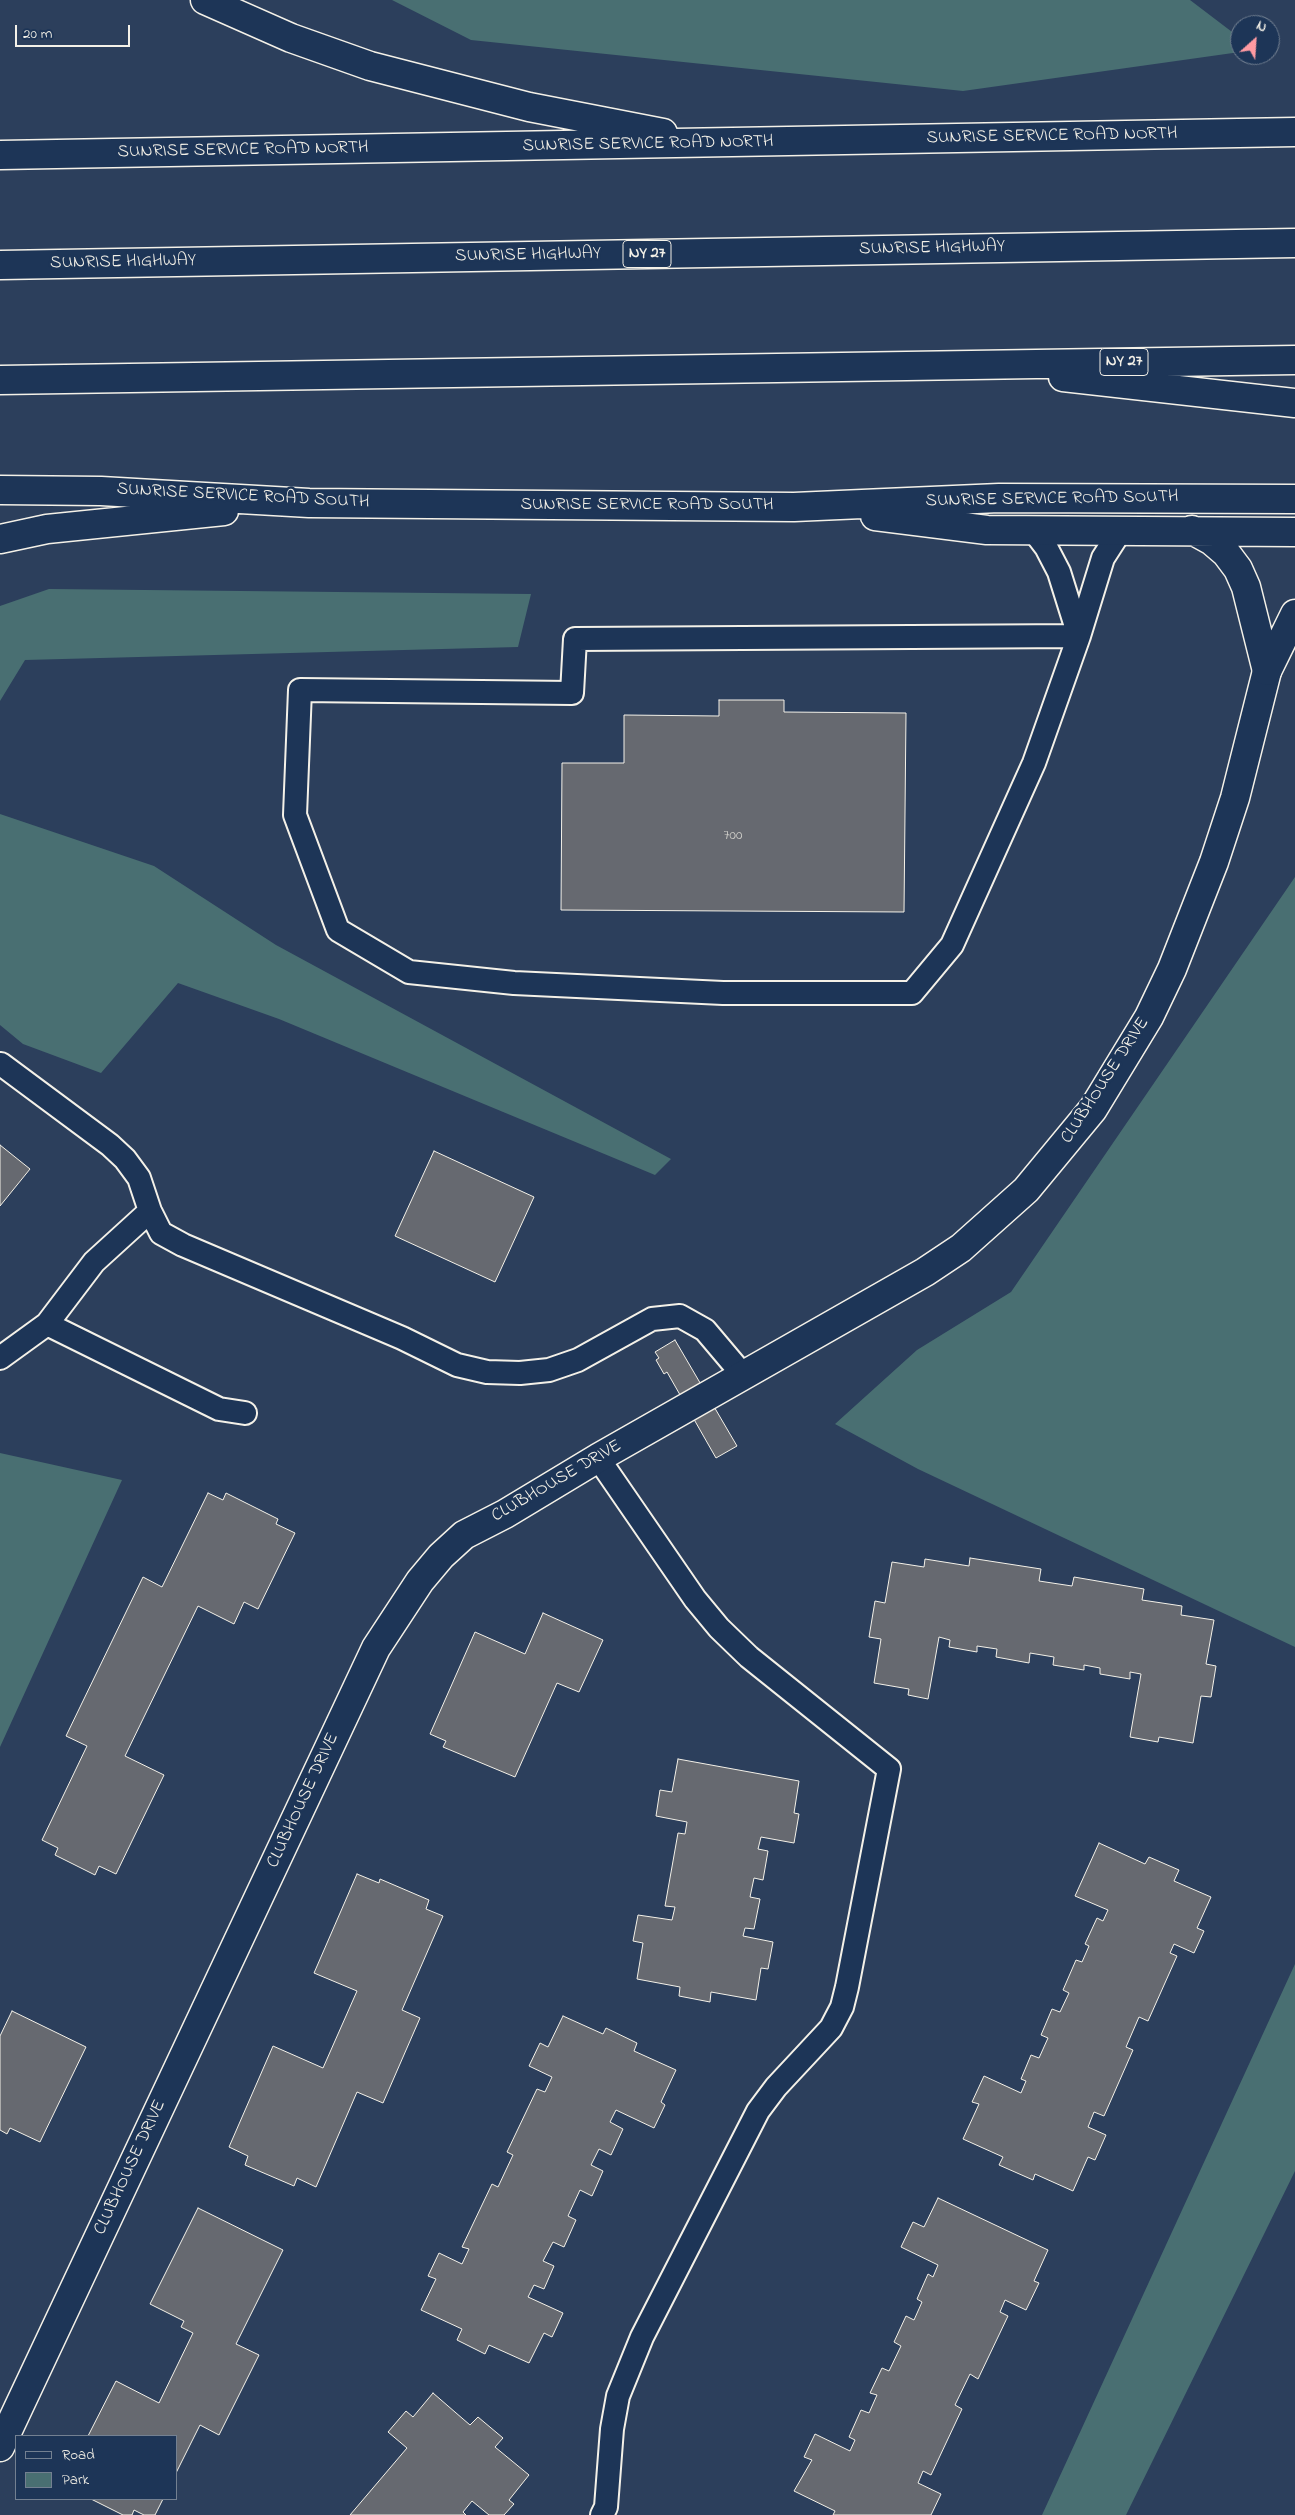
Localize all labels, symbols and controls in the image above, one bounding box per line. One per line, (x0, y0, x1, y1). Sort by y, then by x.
scale bar (18, 15, 132, 47)
north arrow (1230, 15, 1280, 65)
text: N (1252, 15, 1270, 38)
text: 20 m (23, 23, 52, 45)
street label: SUNRISE SERVICE ROAD NORTH (926, 124, 1178, 150)
street label: SUNRISE SERVICE ROAD NORTH (522, 132, 774, 158)
street label: SUNRISE SERVICE ROAD NORTH (117, 138, 369, 164)
street label: SUNRISE HIGHWAY (859, 237, 1005, 261)
road number: NY 27 (623, 240, 671, 268)
street label: SUNRISE HIGHWAY (455, 244, 601, 268)
street label: SUNRISE HIGHWAY (50, 251, 196, 275)
road number: NY 27 (1100, 348, 1148, 376)
street label: SUNRISE SERVICE ROAD SOUTH (116, 480, 370, 514)
street label: SUNRISE SERVICE ROAD SOUTH (925, 487, 1179, 513)
street label: SUNRISE SERVICE ROAD SOUTH (521, 495, 773, 517)
house number: 700 (723, 828, 743, 846)
street label: CLUBHOUSE DRIVE (1057, 1014, 1155, 1148)
street label: CLUBHOUSE DRIVE (488, 1436, 626, 1528)
street label: CLUBHOUSE DRIVE (263, 1730, 345, 1872)
street label: CLUBHOUSE DRIVE (90, 2097, 172, 2239)
legend (15, 2435, 178, 2500)
text: Road (62, 2444, 95, 2466)
text: Park (62, 2469, 89, 2491)

